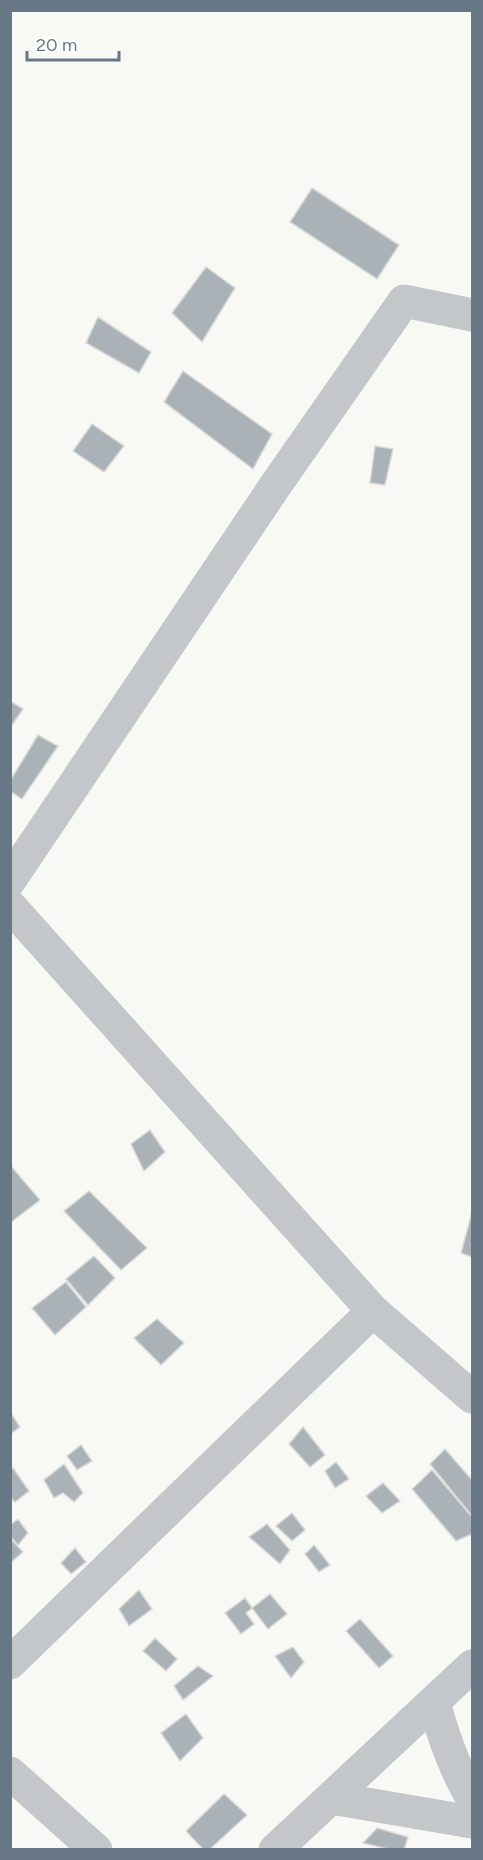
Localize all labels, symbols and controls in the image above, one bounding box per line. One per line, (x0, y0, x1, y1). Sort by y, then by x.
scale bar (27, 24, 118, 62)
text: 20 m (36, 34, 77, 56)

